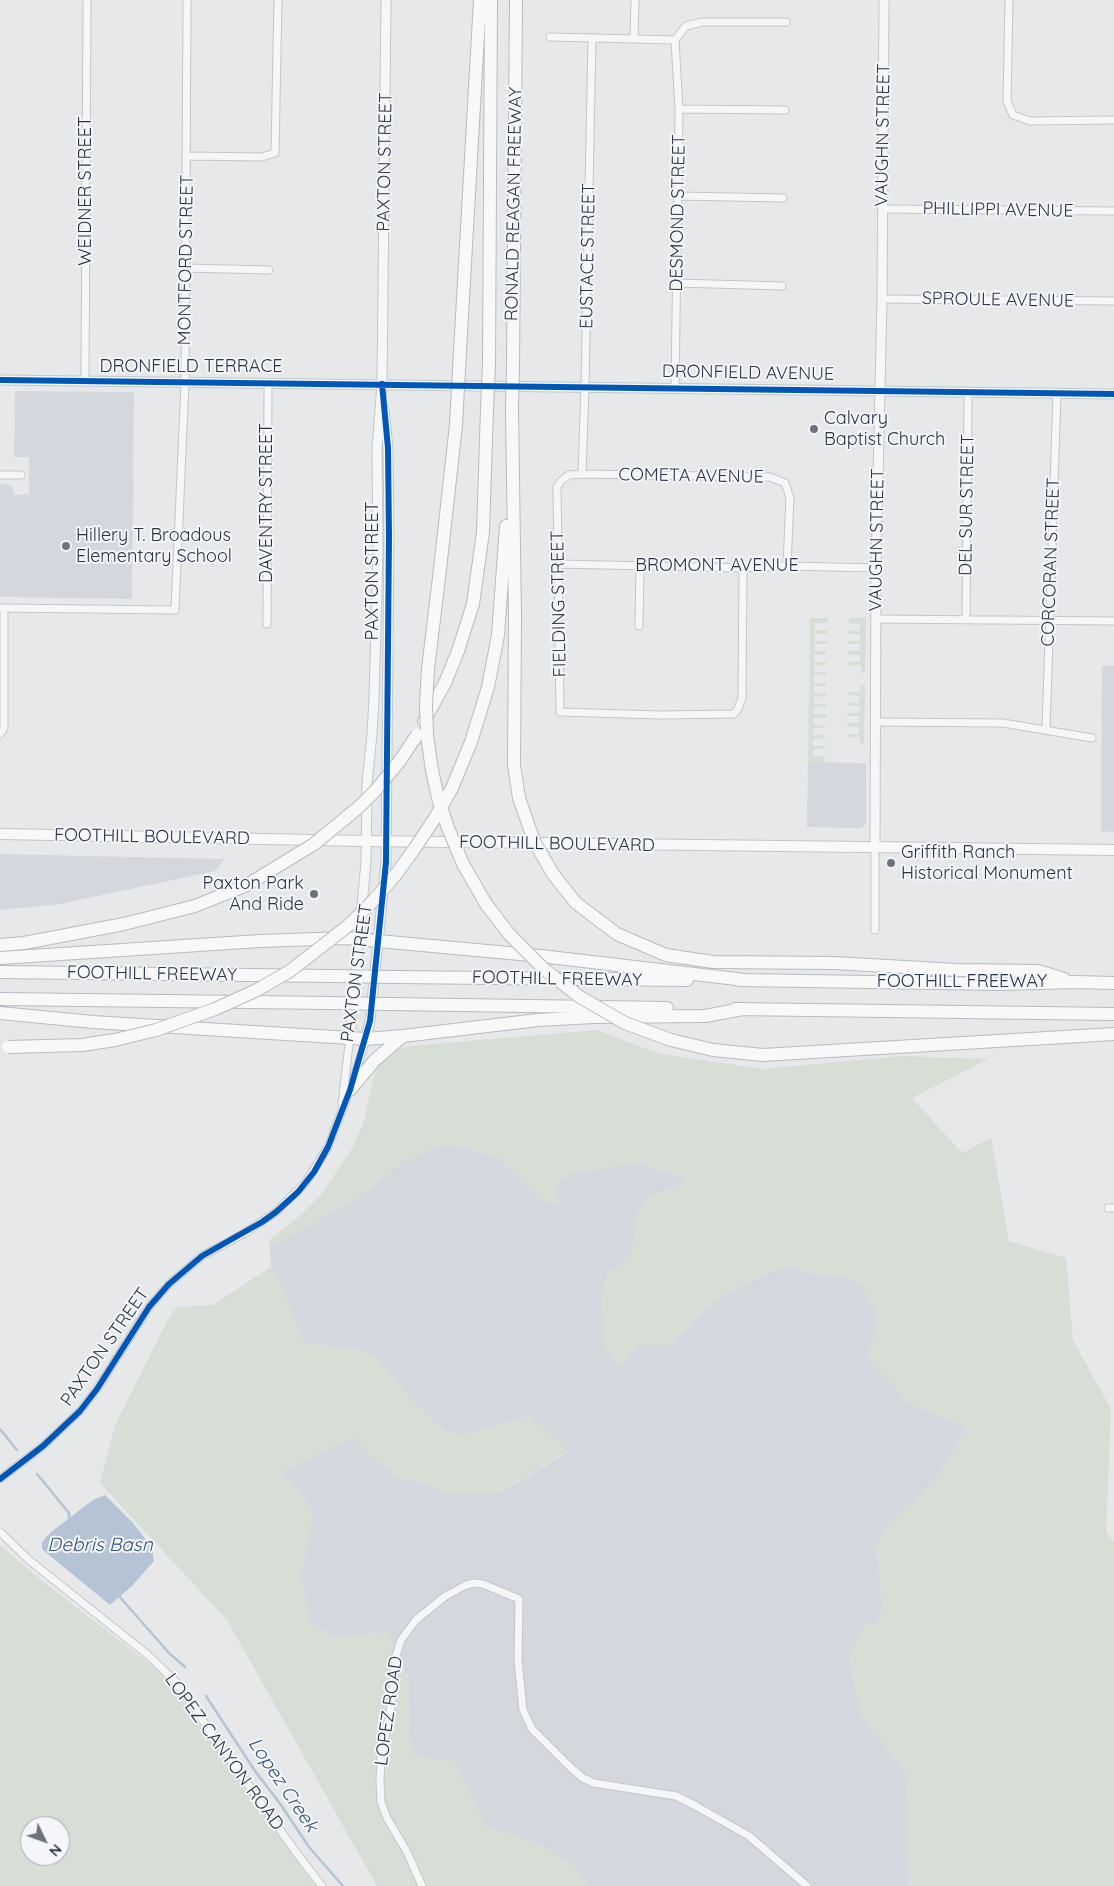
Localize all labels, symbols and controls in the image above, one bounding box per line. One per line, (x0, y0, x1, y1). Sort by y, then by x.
street label: VAUGHN STREET (871, 63, 895, 207)
street label: RONALD REAGAN FREEWAY (501, 87, 527, 321)
street label: PAXTON STREET (373, 92, 397, 232)
street label: WEIDNER STREET (75, 116, 97, 266)
street label: DESMOND STREET (666, 134, 690, 292)
street label: MONTFORD STREET (174, 174, 198, 346)
street label: EUSTACE STREET (576, 183, 600, 329)
street label: PHILLIPPI AVENUE (922, 198, 1074, 222)
street label: SPROULE AVENUE (922, 288, 1074, 312)
street label: DRONFIELD TERRACE (100, 356, 282, 378)
street label: DRONFIELD AVENUE (662, 361, 834, 385)
place label: Calvary Baptist Church (824, 408, 945, 450)
street label: DAVENTRY STREET (256, 423, 278, 583)
marker: Calvary Baptist Church (808, 423, 820, 435)
street label: DEL SUR STREET (955, 434, 979, 576)
street label: COMETA AVENUE (618, 464, 764, 488)
street label: VAUGHN STREET (865, 468, 889, 612)
street label: CORCORAN STREET (1037, 477, 1065, 647)
street label: PAXTON STREET (362, 501, 384, 641)
place label: Hillery T. Broadous Elementary School (76, 525, 232, 568)
street label: FIELDING STREET (547, 530, 571, 678)
marker: Hillery T. Broadous Elementary School (60, 540, 72, 552)
street label: BROMONT AVENUE (635, 555, 799, 577)
street label: FOOTHILL BOULEVARD (54, 824, 250, 850)
street label: FOOTHILL BOULEVARD (459, 831, 655, 857)
place label: Griffith Ranch Historical Monument (901, 842, 1073, 884)
marker: Griffith Ranch Historical Monument (885, 857, 897, 869)
place label: Paxton Park And Ride (203, 873, 304, 916)
marker: Paxton Park And Ride (308, 888, 320, 900)
street label: PAXTON STREET (337, 903, 377, 1043)
street label: FOOTHILL FREEWAY (67, 962, 237, 986)
street label: FOOTHILL FREEWAY (472, 967, 642, 991)
street label: FOOTHILL FREEWAY (877, 971, 1047, 993)
street label: PAXTON STREET (56, 1284, 154, 1410)
water label: Debris Basn (47, 1534, 153, 1556)
street label: LOPEZ ROAD (371, 1655, 407, 1767)
street label: LOPEZ CANYON ROAD (160, 1669, 288, 1835)
water label: Lopez Creek (243, 1733, 323, 1837)
north arrow (20, 1816, 70, 1866)
text: N (45, 1841, 66, 1860)

